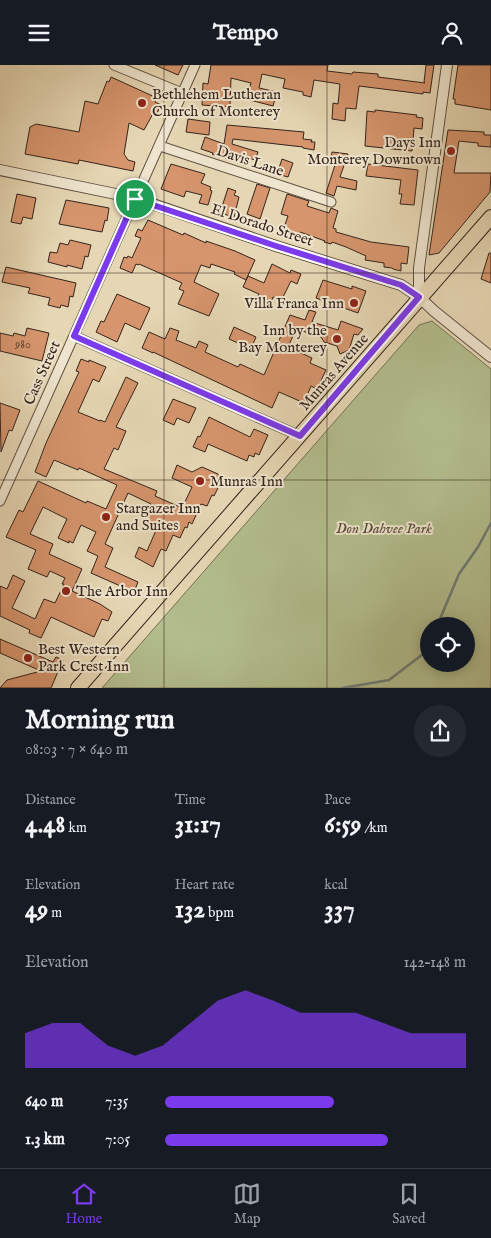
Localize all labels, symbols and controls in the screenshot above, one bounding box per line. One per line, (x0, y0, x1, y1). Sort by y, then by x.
icon: menu (25, 19, 53, 47)
text: Tempo (213, 19, 278, 47)
icon: person (438, 19, 466, 47)
place label: Bethlehem Lutheran Church of Monterey (152, 85, 281, 121)
marker: Bethlehem Lutheran Church of Monterey (136, 97, 148, 109)
place label: Days Inn Monterey Downtown (307, 133, 441, 169)
street label: Davis Lane (214, 141, 286, 181)
marker: Days Inn Monterey Downtown (445, 145, 457, 157)
pin (114, 178, 156, 220)
icon: arrive (121, 185, 149, 213)
street label: El Dorado Street (208, 200, 316, 250)
place label: Villa Franca Inn (243, 294, 344, 313)
marker: Villa Franca Inn (348, 297, 360, 309)
place label: Inn by the Bay Monterey (238, 321, 328, 357)
street label: Munras Avenue (295, 329, 373, 414)
marker: Inn by the Bay Monterey (331, 333, 343, 345)
house number: 980 (14, 337, 31, 352)
street label: Cass Street (19, 338, 65, 408)
place label: Munras Inn (210, 472, 283, 491)
marker: Munras Inn (194, 475, 206, 487)
place label: Stargazer Inn and Suites (116, 499, 201, 535)
marker: Stargazer Inn and Suites (100, 511, 112, 523)
park label: Don Dahvee Park (336, 519, 432, 538)
place label: The Arbor Inn (76, 582, 168, 601)
marker: The Arbor Inn (60, 585, 72, 597)
map controls (420, 617, 475, 672)
button: locate (420, 617, 475, 672)
place label: Best Western Park Crest Inn (38, 640, 129, 676)
marker: Best Western Park Crest Inn (22, 652, 34, 664)
text: Morning run (25, 703, 175, 738)
button: share (414, 705, 466, 757)
text: 08:03 · 7 × 640 m (25, 740, 128, 760)
text: Distance (25, 791, 76, 809)
text: Time (175, 791, 206, 809)
text: Pace (324, 791, 351, 809)
text: 4.48 (25, 809, 65, 841)
text: 31:17 (175, 809, 221, 841)
text: 6:59 (324, 809, 361, 841)
text: km (65, 819, 87, 837)
text: /km (361, 819, 388, 837)
text: Elevation (25, 876, 81, 894)
text: Heart rate (175, 876, 234, 894)
text: kcal (324, 876, 348, 894)
text: 49 (25, 894, 48, 926)
text: 132 (175, 894, 205, 926)
text: 337 (324, 894, 355, 926)
text: m (48, 904, 62, 922)
text: bpm (205, 904, 234, 922)
text: Elevation (25, 953, 88, 973)
text: 142–148 m (403, 953, 466, 973)
text: 640 m (25, 1092, 63, 1112)
text: 7:35 (105, 1092, 128, 1112)
text: 1.3 km (25, 1130, 65, 1150)
text: 7:05 (105, 1130, 130, 1150)
tab: Home (66, 1180, 102, 1228)
tab: Map (233, 1180, 261, 1228)
tab: Saved (392, 1180, 425, 1228)

